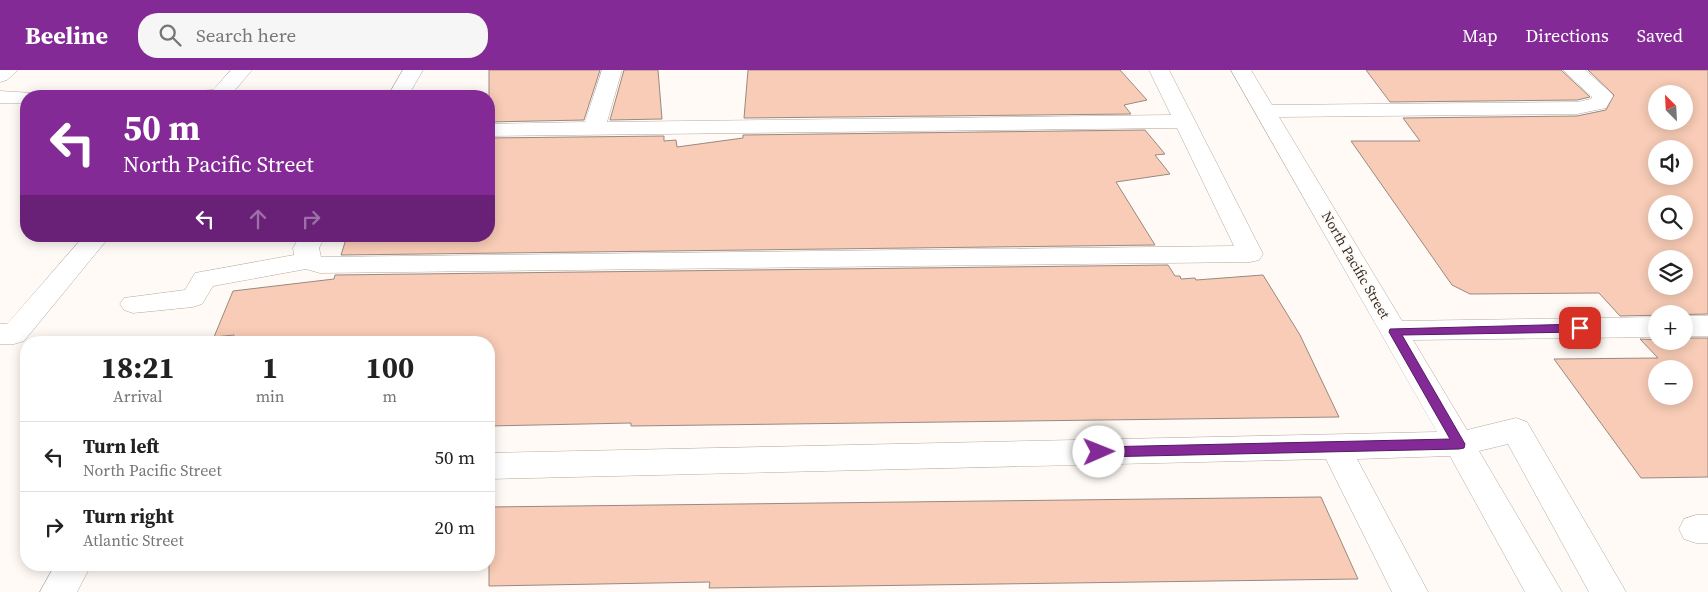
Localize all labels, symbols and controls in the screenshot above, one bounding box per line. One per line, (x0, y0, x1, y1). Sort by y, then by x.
search box (138, 13, 488, 58)
text: Beeline (25, 19, 108, 52)
icon: search (156, 21, 184, 49)
text: Search here (196, 22, 296, 48)
text: Map (1462, 23, 1498, 48)
text: Directions (1526, 23, 1609, 48)
text: Saved (1637, 23, 1683, 48)
north arrow (1648, 85, 1692, 130)
map controls (1648, 85, 1693, 405)
text: 50 m (123, 104, 200, 152)
icon: left (40, 110, 105, 175)
button: sound (1648, 140, 1693, 185)
text: North Pacific Street (123, 149, 314, 179)
button: search (1648, 195, 1693, 240)
icon: left (191, 205, 219, 233)
icon: ahead (244, 205, 272, 233)
icon: right (297, 205, 325, 233)
street label: North Pacific Street (1317, 207, 1395, 323)
button: layers (1648, 250, 1693, 295)
button: + (1648, 305, 1693, 350)
pin (1559, 307, 1601, 349)
icon: arrive (1566, 314, 1594, 342)
text: 18:21 (101, 347, 175, 388)
text: 1 (262, 347, 278, 388)
text: 100 (365, 347, 414, 388)
button: − (1648, 360, 1693, 405)
text: Arrival (113, 385, 163, 407)
text: min (256, 385, 285, 407)
text: m (383, 385, 397, 407)
position arrow (1072, 425, 1124, 477)
text: Turn left (83, 433, 159, 459)
icon: left (40, 443, 68, 471)
text: 50 m (434, 444, 475, 470)
text: North Pacific Street (83, 459, 222, 481)
text: Turn right (83, 503, 174, 529)
icon: right (40, 513, 68, 541)
text: 20 m (434, 514, 475, 540)
text: Atlantic Street (83, 529, 184, 551)

